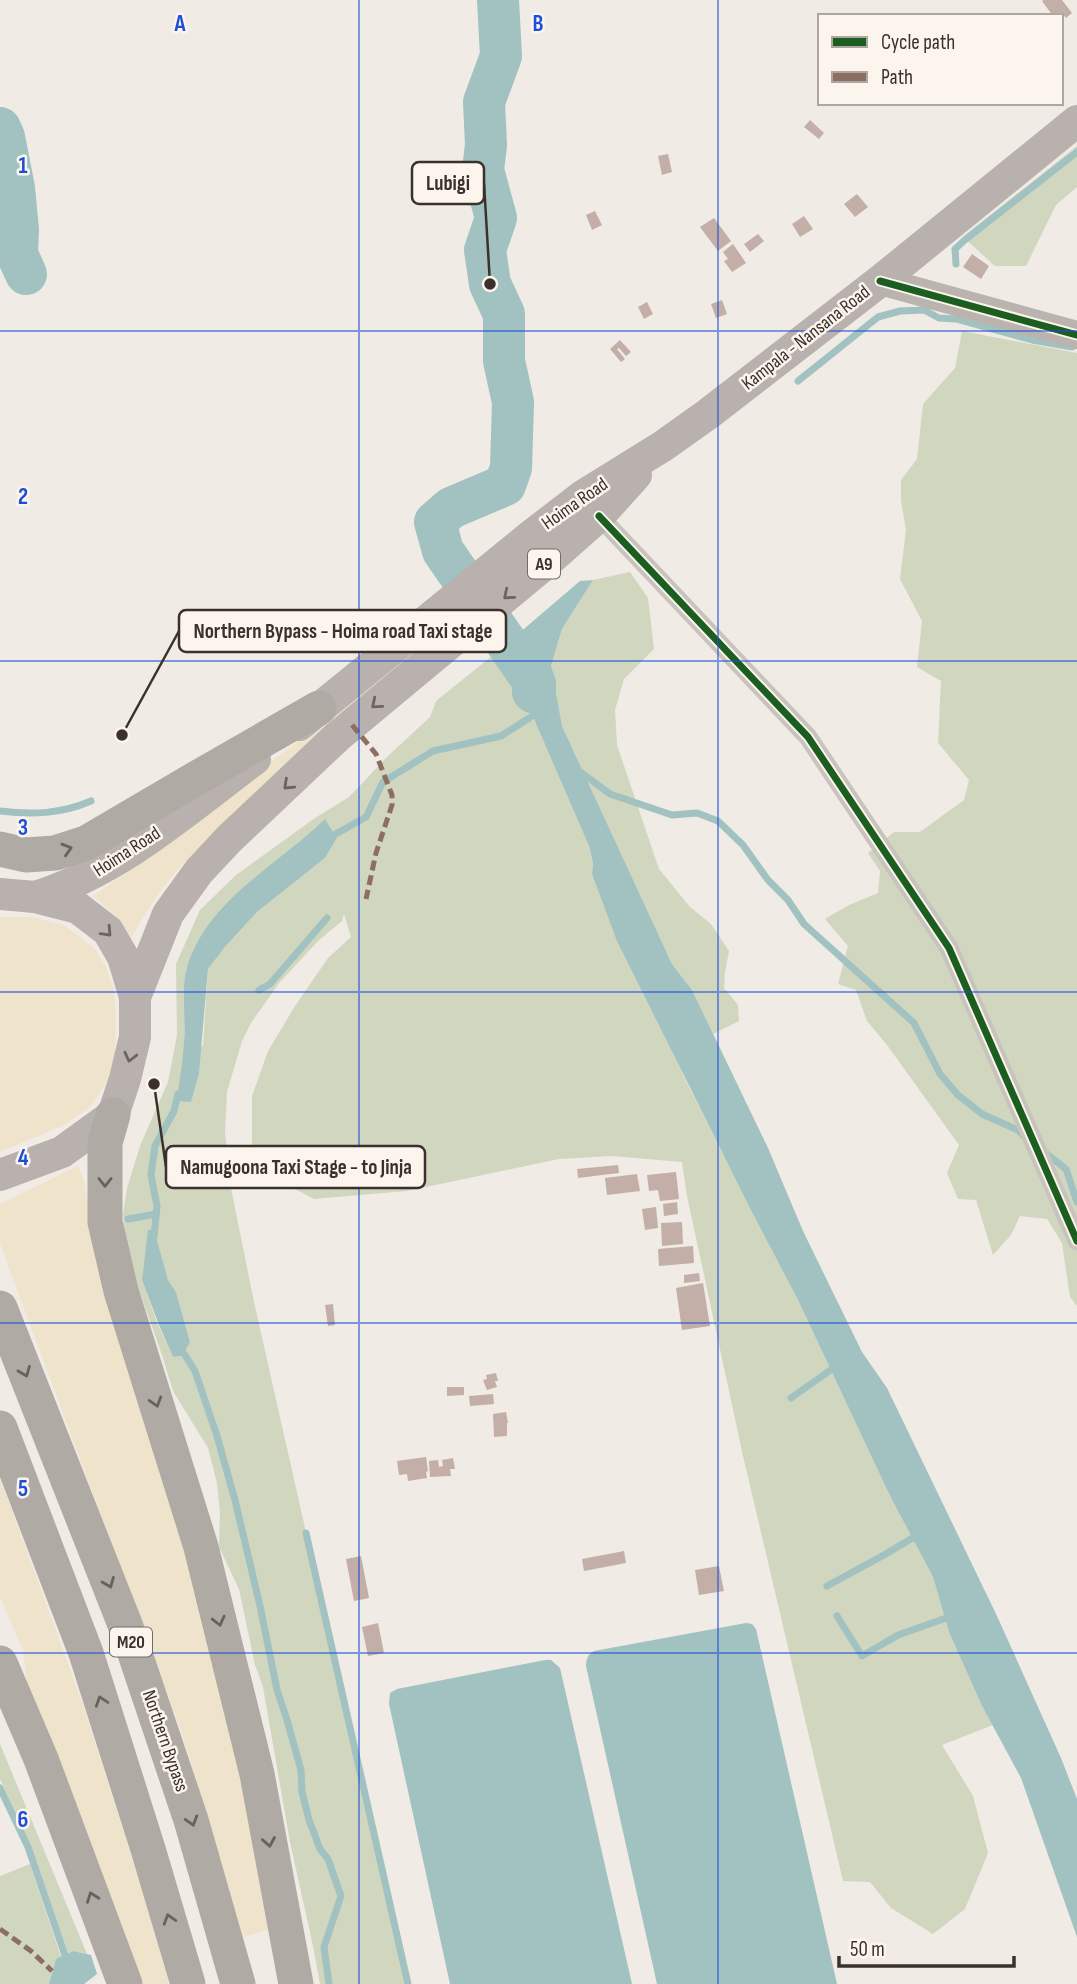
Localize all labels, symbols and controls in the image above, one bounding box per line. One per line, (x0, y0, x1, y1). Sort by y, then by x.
text: A (174, 10, 187, 38)
text: B (533, 10, 544, 38)
legend (818, 14, 1063, 105)
text: Cycle path (881, 30, 955, 55)
text: Path (881, 65, 913, 90)
text: 1 (18, 152, 28, 180)
callout: Lubigi (412, 162, 484, 204)
text: Lubigi (426, 171, 470, 196)
street label: Kampala - Nansana Road (737, 281, 875, 395)
street label: Hoima Road (538, 473, 612, 535)
text: 2 (18, 483, 28, 511)
road number: A9 (528, 550, 560, 578)
one-way arrow (503, 586, 515, 599)
callout: Northern Bypass - Hoima road Taxi stage (179, 610, 506, 652)
text: Northern Bypass - Hoima road Taxi stage (193, 619, 493, 644)
one-way arrow (372, 696, 385, 708)
one-way arrow (283, 776, 296, 789)
text: 3 (18, 814, 28, 842)
street label: Hoima Road (89, 822, 165, 882)
one-way arrow (61, 843, 73, 858)
one-way arrow (98, 924, 111, 937)
one-way arrow (124, 1051, 138, 1063)
text: 4 (18, 1144, 29, 1172)
callout: Namugoona Taxi Stage - to Jinja (166, 1146, 425, 1188)
text: Namugoona Taxi Stage - to Jinja (180, 1155, 412, 1180)
one-way arrow (97, 1177, 113, 1187)
one-way arrow (17, 1365, 31, 1377)
one-way arrow (147, 1396, 162, 1408)
text: 5 (18, 1475, 28, 1503)
one-way arrow (100, 1577, 114, 1589)
one-way arrow (211, 1614, 225, 1626)
road number: M20 (110, 1628, 152, 1657)
street label: Northern Bypass (137, 1687, 193, 1795)
one-way arrow (95, 1696, 109, 1708)
text: 6 (18, 1806, 28, 1834)
one-way arrow (183, 1815, 198, 1827)
one-way arrow (261, 1836, 276, 1848)
one-way arrow (87, 1892, 101, 1904)
one-way arrow (162, 1913, 177, 1925)
scale bar (839, 1924, 1014, 1968)
text: 50 m (850, 1937, 885, 1962)

